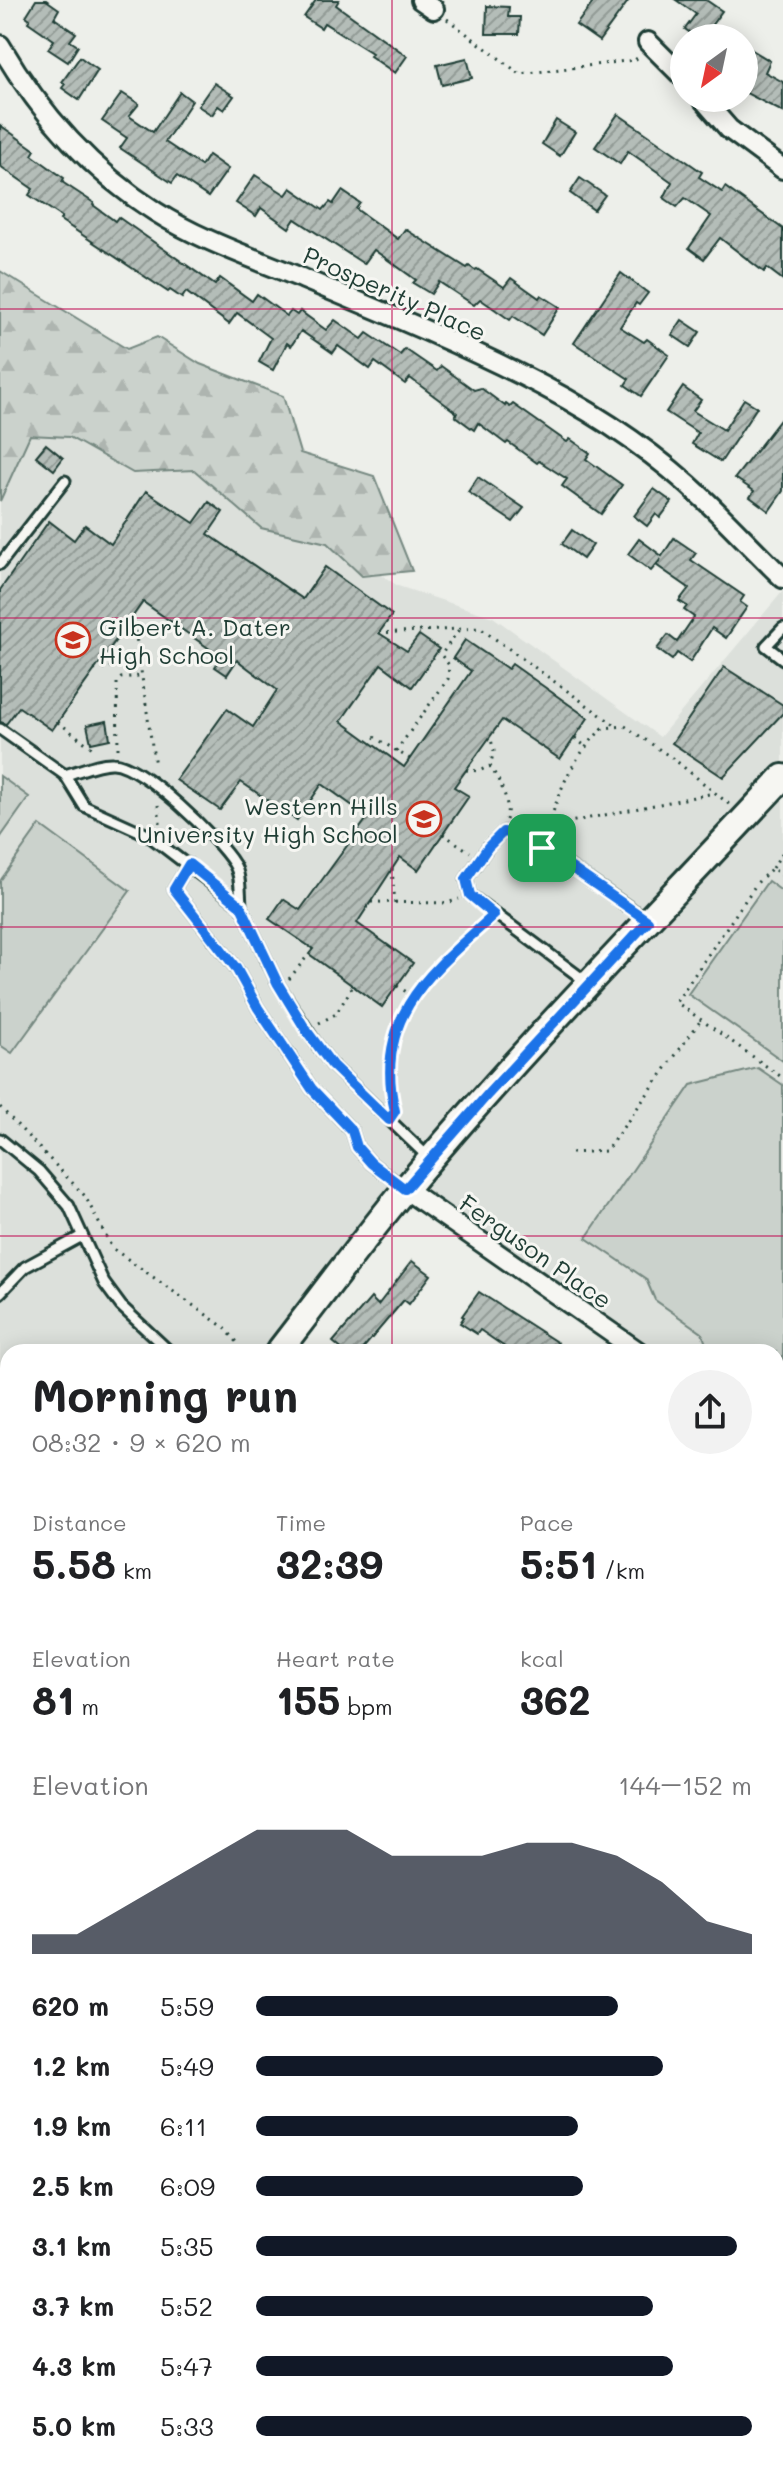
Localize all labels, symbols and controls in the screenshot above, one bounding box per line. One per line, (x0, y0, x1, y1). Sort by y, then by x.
north arrow (670, 24, 758, 112)
map controls (670, 24, 758, 112)
street label: Prosperity Place (299, 239, 491, 347)
place label: Gilbert A. Dater High School (99, 611, 291, 670)
school or university icon: Gilbert A. Dater High School (54, 621, 92, 659)
place label: Western Hills University High School (137, 790, 398, 849)
school or university icon: Western Hills University High School (405, 800, 443, 838)
pin (508, 814, 576, 882)
icon: arrive (520, 826, 564, 870)
street label: Ferguson Place (454, 1187, 618, 1315)
text: Morning run (32, 1366, 298, 1423)
button: share (668, 1370, 752, 1454)
text: 08:32 · 9 × 620 m (32, 1425, 251, 1459)
text: Distance (32, 1508, 127, 1537)
text: Time (276, 1508, 326, 1537)
text: Pace (520, 1508, 574, 1537)
text: 5.58 (32, 1537, 116, 1589)
text: 32:39 (276, 1537, 383, 1589)
text: 5:51 (520, 1537, 597, 1589)
text: km (116, 1556, 152, 1585)
text: /km (597, 1556, 645, 1585)
text: Elevation (32, 1644, 131, 1673)
text: Heart rate (276, 1644, 395, 1673)
text: kcal (520, 1644, 564, 1673)
text: 81 (32, 1673, 75, 1725)
text: 155 (276, 1673, 340, 1725)
text: 362 (520, 1673, 591, 1725)
text: m (75, 1692, 99, 1721)
text: bpm (340, 1692, 393, 1721)
text: Elevation (32, 1768, 149, 1802)
text: 144–152 m (618, 1768, 752, 1802)
text: 620 m (32, 1989, 109, 2023)
text: 5:59 (160, 1989, 214, 2023)
text: 1.2 km (32, 2049, 110, 2083)
text: 5:49 (160, 2049, 214, 2083)
text: 1.9 km (32, 2109, 111, 2143)
text: 6:11 (160, 2109, 207, 2143)
text: 2.5 km (32, 2169, 114, 2203)
text: 6:09 (160, 2169, 215, 2203)
text: 3.1 km (32, 2229, 111, 2263)
text: 5:35 (160, 2229, 214, 2263)
text: 3.7 km (32, 2289, 114, 2323)
text: 5:52 (160, 2289, 213, 2323)
text: 4.3 km (32, 2349, 116, 2383)
text: 5:47 (160, 2349, 213, 2383)
text: 5.0 km (32, 2409, 116, 2443)
text: 5:33 (160, 2409, 214, 2443)

